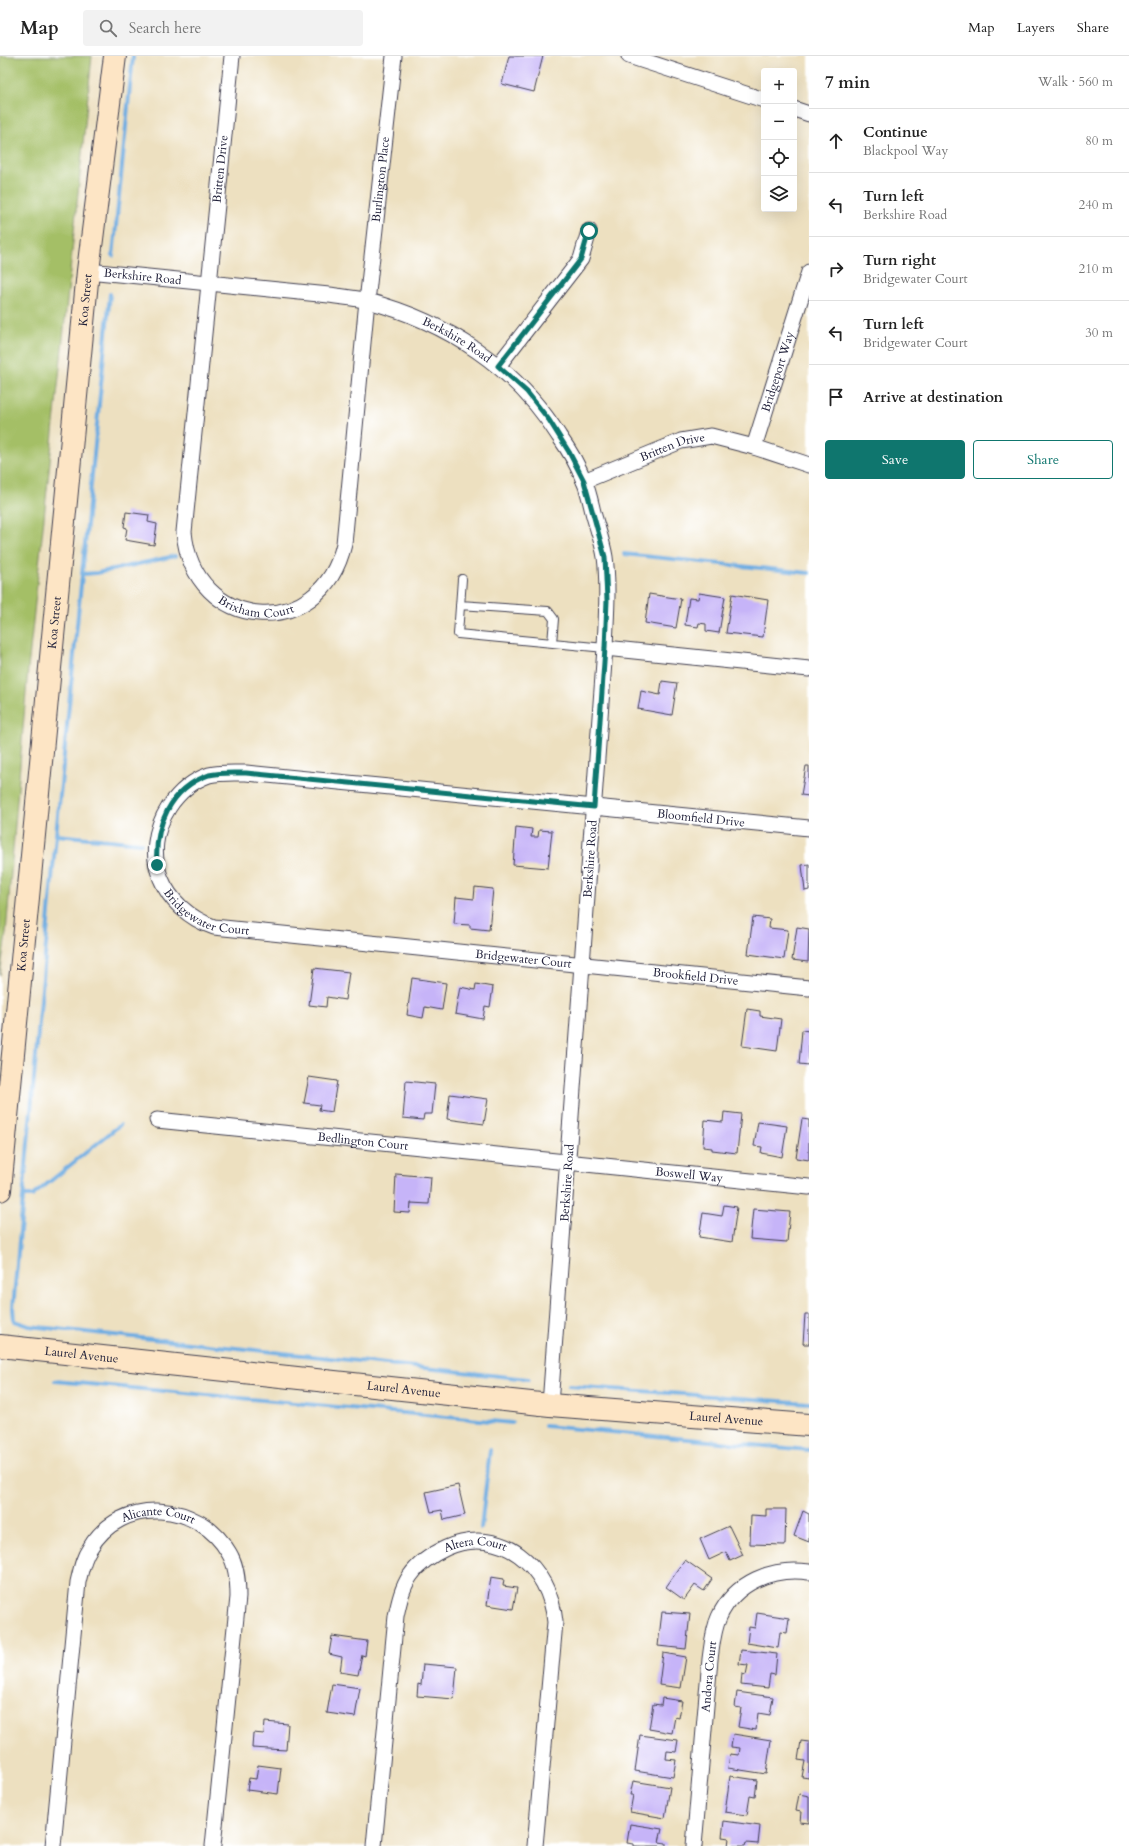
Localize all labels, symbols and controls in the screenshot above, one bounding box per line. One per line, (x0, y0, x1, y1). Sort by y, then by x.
search box (83, 10, 363, 46)
text: Map (20, 15, 59, 41)
icon: search (97, 17, 119, 39)
text: Search here (129, 18, 201, 38)
text: Map (968, 18, 995, 37)
text: Layers (1017, 18, 1055, 37)
text: Share (1077, 18, 1109, 37)
map controls (761, 68, 797, 212)
button: + (761, 68, 797, 104)
text: 7 min (825, 71, 870, 94)
text: Walk · 560 m (1038, 73, 1113, 91)
button: − (761, 104, 797, 140)
text: Continue (863, 122, 928, 142)
icon: ahead (825, 130, 847, 152)
text: 80 m (1085, 132, 1113, 150)
street label: Britten Drive (208, 134, 232, 204)
street label: Burlington Place (368, 136, 393, 223)
button: locate (761, 140, 797, 176)
text: Blackpool Way (863, 142, 948, 160)
button: layers (761, 176, 797, 212)
text: Turn left (863, 186, 924, 206)
icon: left (825, 194, 847, 216)
text: 240 m (1079, 196, 1113, 214)
text: Berkshire Road (863, 206, 947, 224)
route start (580, 222, 598, 240)
text: Turn right (863, 250, 936, 270)
icon: right (825, 258, 847, 280)
text: 210 m (1079, 260, 1113, 278)
street label: Berkshire Road (103, 265, 183, 288)
text: Bridgewater Court (863, 270, 968, 288)
street label: Koa Street (75, 273, 96, 327)
street label: Berkshire Road (420, 313, 495, 367)
text: Turn left (863, 314, 924, 334)
icon: left (825, 322, 847, 344)
text: 30 m (1085, 324, 1113, 342)
street label: Bridgeport Way (758, 329, 798, 414)
text: Bridgewater Court (863, 334, 968, 352)
icon: arrive (825, 386, 847, 408)
text: Arrive at destination (863, 387, 1003, 407)
street label: Britten Drive (637, 429, 706, 465)
button: Save (825, 440, 965, 479)
button: Share (973, 440, 1113, 479)
street label: Brixham Court (215, 592, 296, 621)
street label: Koa Street (44, 595, 65, 650)
street label: Bloomfield Drive (656, 805, 746, 831)
street label: Berkshire Road (579, 819, 601, 898)
route end (148, 856, 166, 874)
street label: Bridgewater Court (160, 885, 250, 939)
street label: Koa Street (13, 918, 34, 972)
street label: Bridgewater Court (475, 946, 573, 972)
street label: Brookfield Drive (652, 964, 739, 989)
street label: Bedlington Court (317, 1129, 409, 1154)
street label: Berkshire Road (556, 1143, 578, 1222)
street label: Boswell Way (655, 1163, 724, 1186)
street label: Laurel Avenue (44, 1343, 119, 1367)
street label: Laurel Avenue (366, 1377, 441, 1401)
street label: Laurel Avenue (689, 1408, 764, 1429)
street label: Alicante Court (119, 1503, 198, 1528)
street label: Altera Court (441, 1533, 510, 1556)
street label: Andora Court (697, 1640, 720, 1713)

